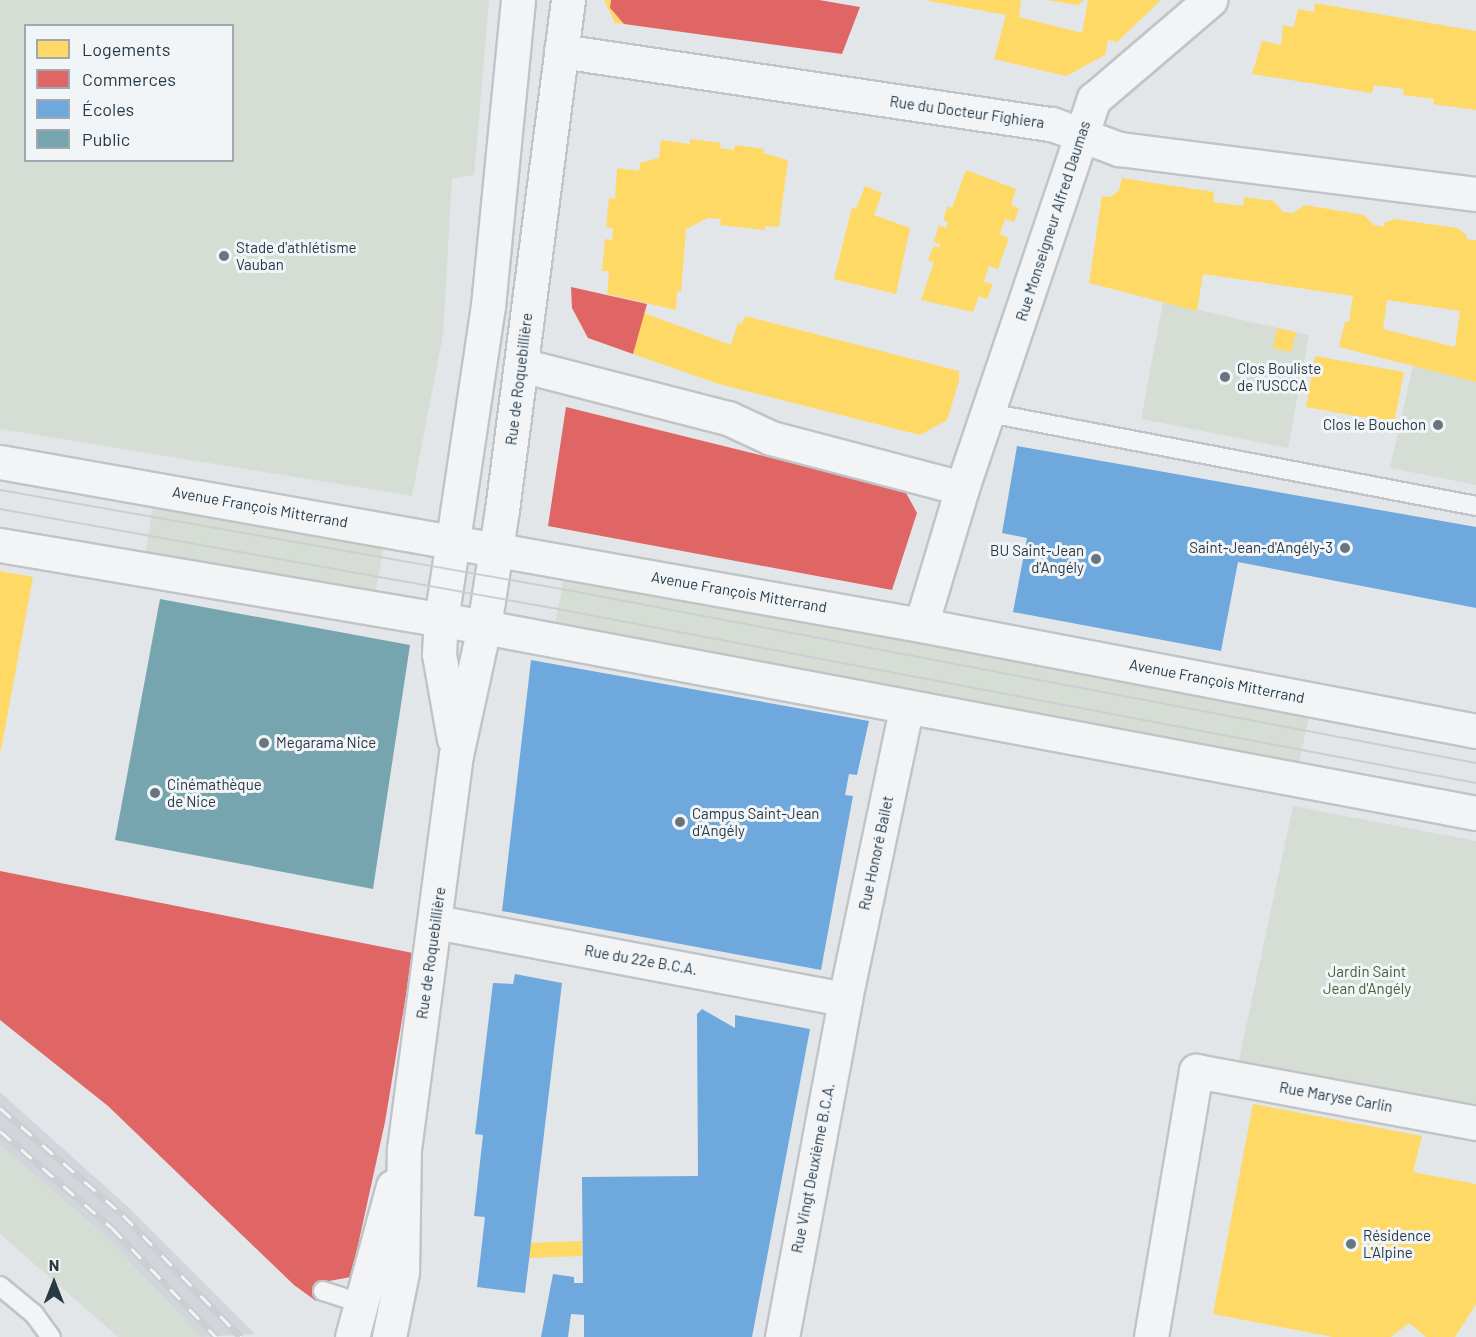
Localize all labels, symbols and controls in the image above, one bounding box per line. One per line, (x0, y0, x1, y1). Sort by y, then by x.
legend (24, 24, 234, 162)
text: Logements (82, 38, 171, 60)
text: Commerces (82, 68, 176, 90)
street label: Rue du Docteur Fighiera (889, 92, 1045, 132)
text: Écoles (82, 98, 134, 120)
street label: Rue Monseigneur Alfred Daumas (1012, 119, 1094, 323)
text: Public (82, 128, 130, 150)
place label: Stade d'athlétisme Vauban (236, 238, 356, 273)
marker: Stade d'athlétisme Vauban (217, 249, 231, 263)
street label: Rue de Roquebillière (502, 312, 536, 446)
place label: Clos Bouliste de l'USCCA (1237, 359, 1321, 394)
marker: Clos Bouliste de l'USCCA (1218, 370, 1232, 384)
place label: Clos le Bouchon (1323, 416, 1426, 434)
marker: Clos le Bouchon (1431, 418, 1445, 432)
street label: Avenue François Mitterrand (171, 483, 349, 531)
place label: Saint-Jean-d'Angély-3 (1189, 539, 1333, 557)
place label: BU Saint-Jean d'Angély (990, 541, 1084, 576)
marker: Saint-Jean-d'Angély-3 (1338, 541, 1352, 555)
marker: BU Saint-Jean d'Angély (1089, 552, 1103, 566)
street label: Avenue François Mitterrand (650, 568, 828, 616)
street label: Avenue François Mitterrand (1128, 655, 1306, 707)
place label: Megarama Nice (276, 734, 376, 752)
marker: Megarama Nice (257, 736, 271, 750)
place label: Cinémathèque de Nice (167, 775, 262, 810)
marker: Cinémathèque de Nice (148, 786, 162, 800)
street label: Rue Honoré Bailet (855, 794, 897, 912)
place label: Campus Saint-Jean d'Angély (692, 804, 819, 839)
marker: Campus Saint-Jean d'Angély (673, 815, 687, 829)
street label: Rue de Roquebillière (413, 886, 449, 1020)
street label: Rue du 22e B.C.A. (583, 941, 699, 979)
park label: Jardin Saint Jean d'Angély (1323, 962, 1411, 997)
street label: Rue Maryse Carlin (1278, 1078, 1394, 1116)
street label: Rue Vingt Deuxième B.C.A. (788, 1081, 838, 1255)
place label: Résidence L'Alpine (1363, 1226, 1431, 1261)
marker: Résidence L'Alpine (1344, 1237, 1358, 1251)
north arrow (24, 1253, 84, 1313)
text: N (49, 1255, 59, 1274)

